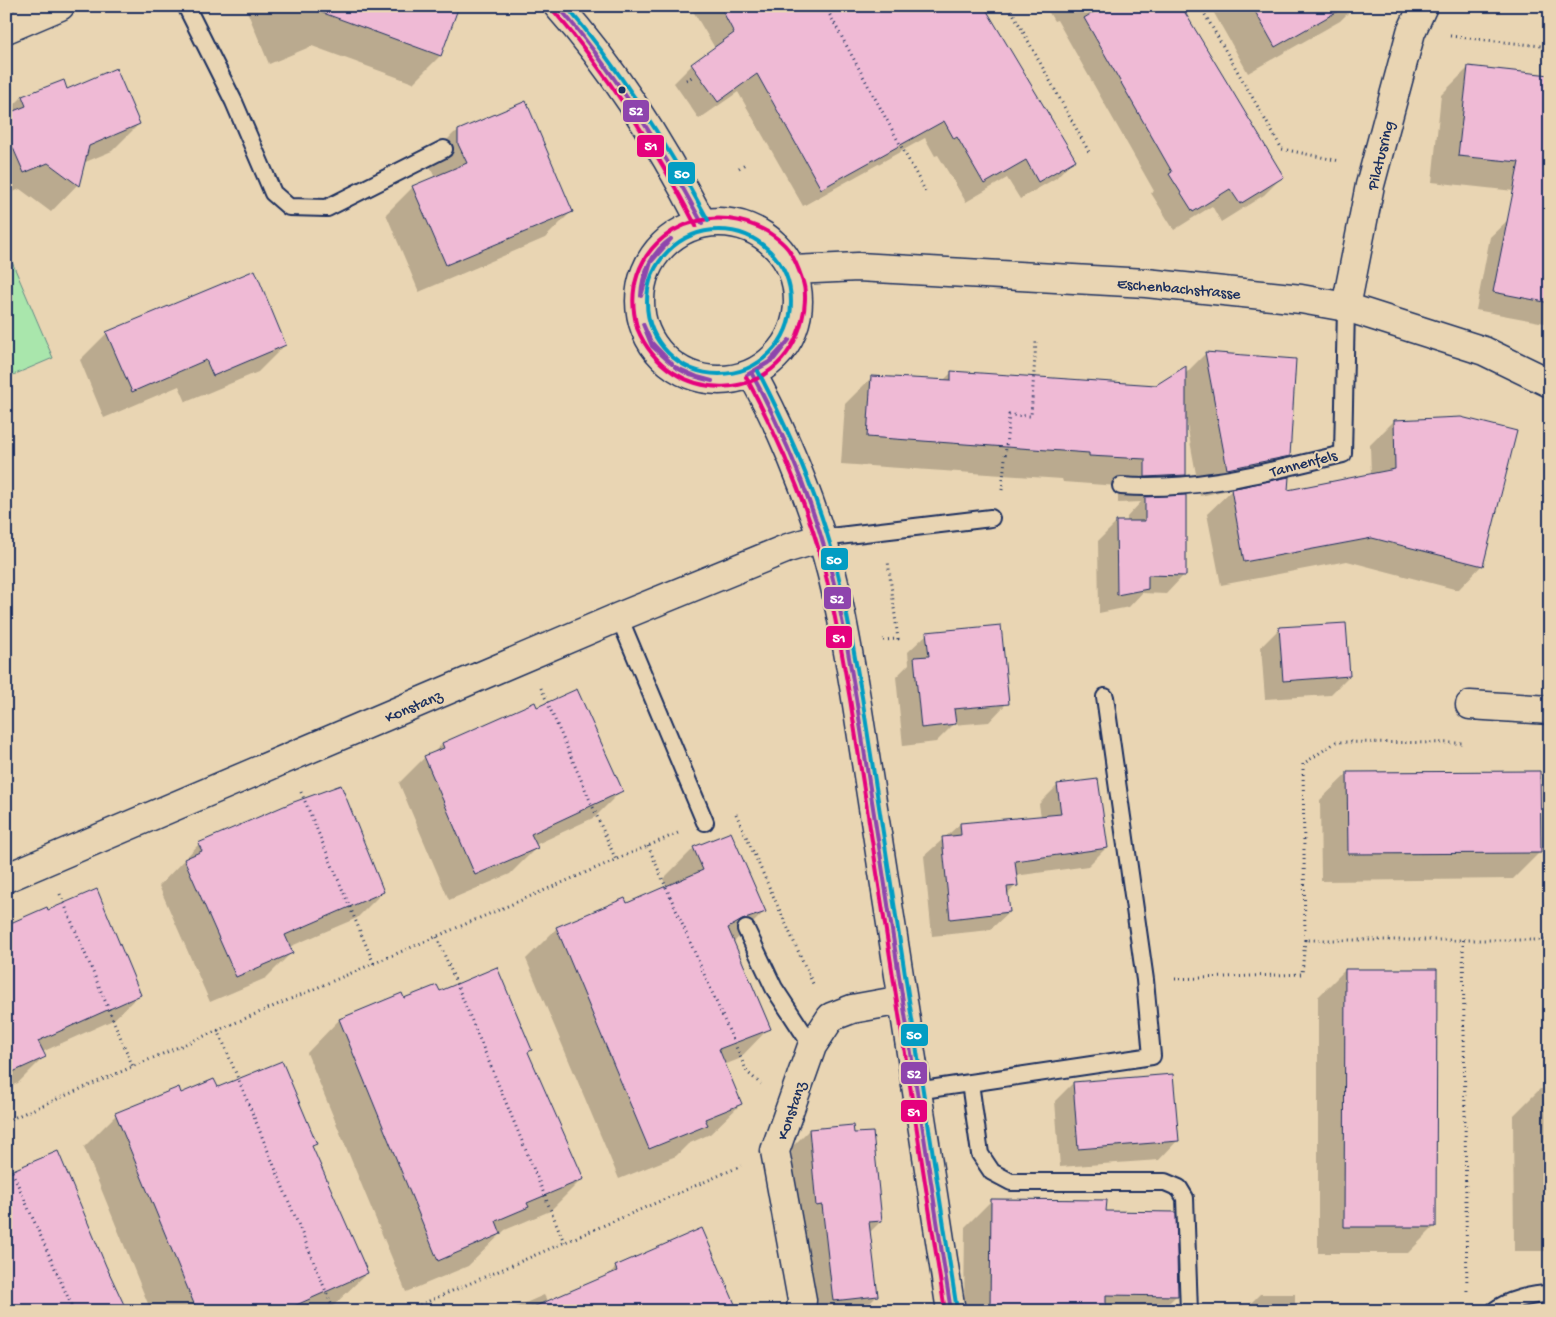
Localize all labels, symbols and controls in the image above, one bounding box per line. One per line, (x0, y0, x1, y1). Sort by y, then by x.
unlabelled marker (617, 85, 627, 95)
line badge: 52 (622, 99, 650, 123)
text: 52 (629, 104, 643, 121)
street label: Pilatusring (1364, 119, 1400, 193)
line badge: 51 (636, 134, 665, 158)
text: 51 (644, 139, 658, 156)
line badge: 50 (667, 161, 696, 185)
text: 50 (674, 167, 690, 184)
street label: Eschenbachstrasse (1116, 276, 1242, 305)
street label: Tannenfels (1267, 447, 1341, 484)
line badge: 50 (820, 547, 849, 571)
text: 50 (826, 553, 842, 570)
line badge: 52 (823, 586, 852, 610)
text: 52 (830, 592, 844, 609)
line badge: 51 (825, 625, 853, 649)
text: 51 (832, 631, 846, 648)
street label: Konstanz (383, 687, 447, 729)
line badge: 50 (900, 1023, 929, 1047)
text: 50 (906, 1028, 922, 1045)
line badge: 52 (900, 1061, 928, 1085)
text: 52 (907, 1067, 921, 1084)
street label: Konstanz (774, 1078, 812, 1143)
line badge: 51 (900, 1099, 928, 1123)
text: 51 (907, 1105, 921, 1122)

